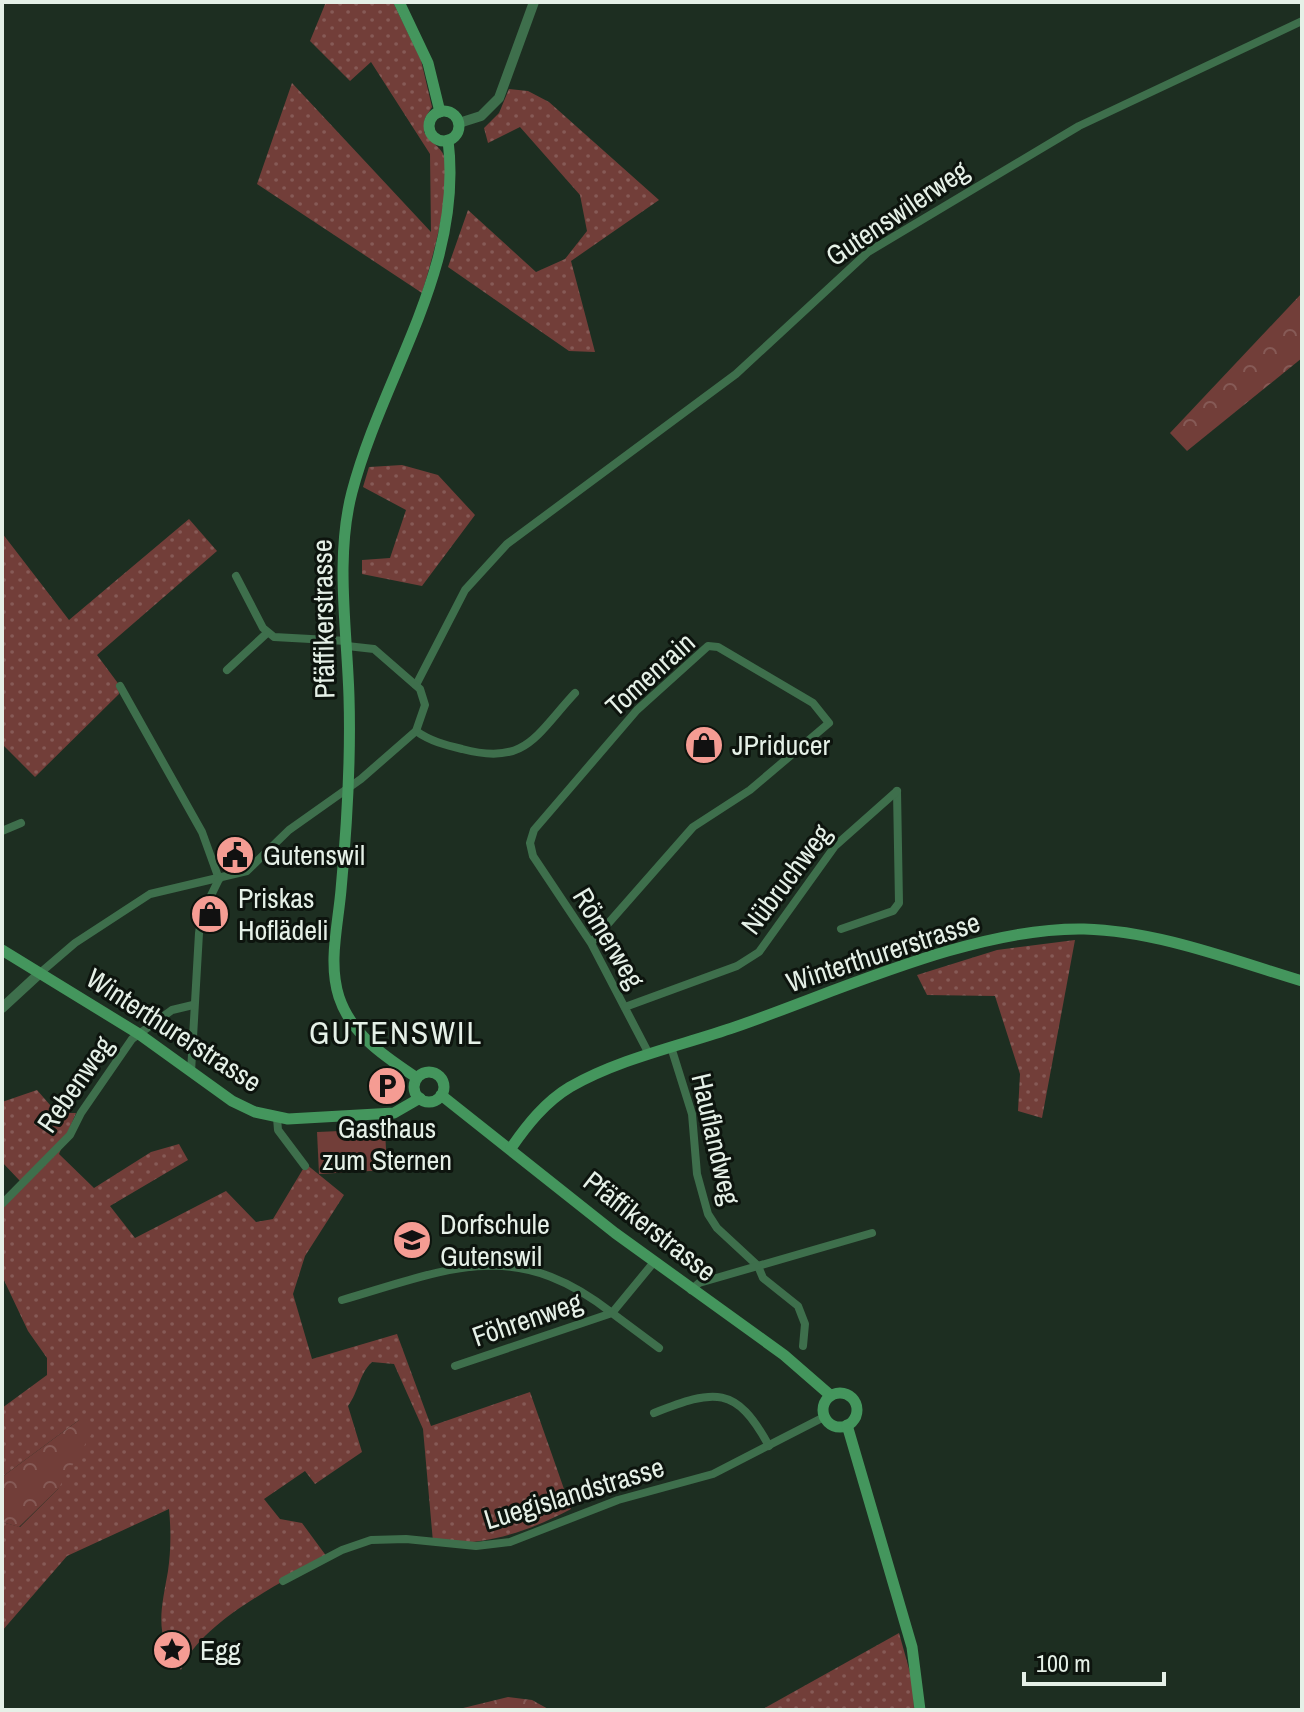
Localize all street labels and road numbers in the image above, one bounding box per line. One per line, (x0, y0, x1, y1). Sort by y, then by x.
street label: Gutenswilerweg (818, 151, 976, 275)
street label: Pfäffikerstrasse (303, 539, 343, 699)
street label: Tomenrain (597, 624, 703, 724)
street label: Nübruchweg (732, 816, 840, 942)
street label: Römerweg (564, 881, 654, 996)
street label: Winterthurerstrasse (781, 903, 985, 1001)
street label: Winterthurerstrasse (79, 959, 269, 1101)
street label: Rebenweg (28, 1028, 122, 1140)
street label: Hauflandweg (682, 1069, 750, 1209)
street label: Pfäffikerstrasse (576, 1162, 724, 1290)
street label: Föhrenweg (467, 1282, 587, 1355)
street label: Luegislandstrasse (479, 1448, 669, 1538)

